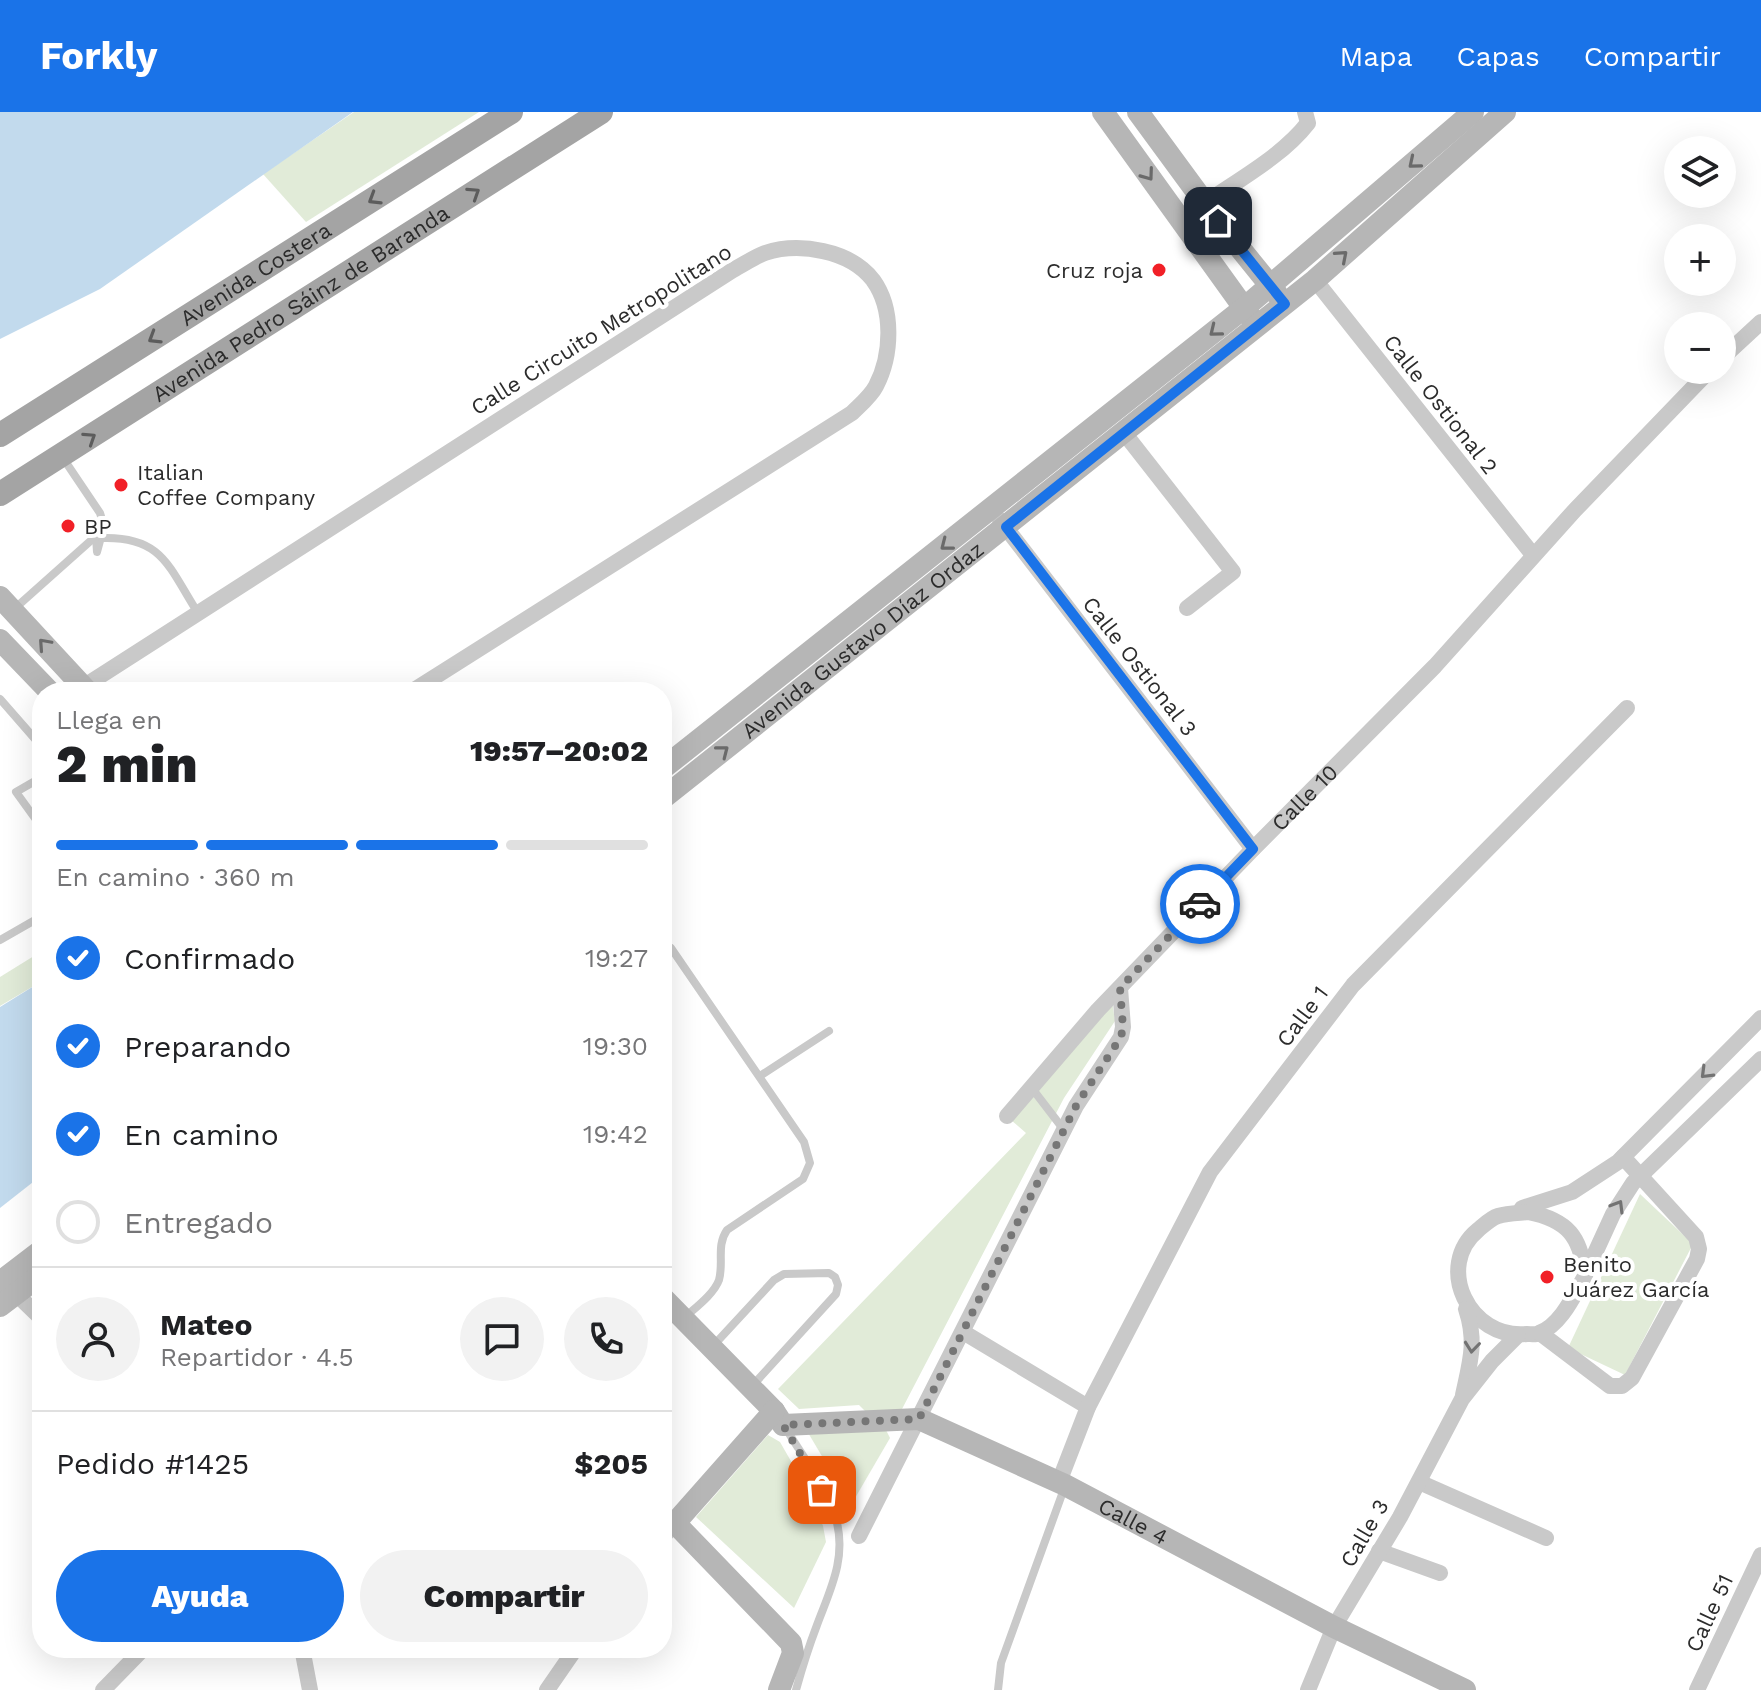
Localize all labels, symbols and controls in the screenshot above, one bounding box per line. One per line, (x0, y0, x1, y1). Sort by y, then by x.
text: Forkly (40, 34, 157, 78)
text: Mapa (1339, 40, 1412, 73)
text: Capas (1456, 40, 1540, 73)
text: Compartir (1584, 40, 1721, 73)
map controls (1664, 136, 1736, 384)
button: layers (1664, 136, 1736, 208)
one-way arrow (1408, 153, 1423, 167)
one-way arrow (1139, 167, 1153, 181)
one-way arrow (466, 187, 480, 202)
pin (1184, 187, 1252, 255)
one-way arrow (368, 189, 383, 204)
icon: home (1196, 199, 1240, 243)
street label: Avenida Pedro Sáinz de Baranda (148, 200, 454, 407)
street label: Avenida Costera (175, 217, 336, 331)
button: + (1664, 224, 1736, 296)
street label: Calle Circuito Metropolitano (466, 239, 736, 420)
one-way arrow (1332, 252, 1347, 266)
place label: Cruz roja (1046, 258, 1143, 283)
marker: Cruz roja (1150, 261, 1168, 279)
button: − (1664, 312, 1736, 384)
one-way arrow (1210, 321, 1224, 336)
one-way arrow (148, 328, 163, 343)
street label: Calle Ostional 2 (1378, 330, 1503, 479)
one-way arrow (81, 432, 96, 447)
place label: Italian Coffee Company (137, 460, 316, 510)
marker: Italian Coffee Company (112, 476, 130, 494)
place label: BP (84, 514, 112, 539)
marker: BP (59, 517, 77, 535)
street label: Avenida Gustavo Díaz Ordaz (737, 536, 989, 744)
one-way arrow (940, 536, 955, 550)
street label: Calle Ostional 3 (1077, 592, 1202, 741)
one-way arrow (39, 639, 54, 654)
text: Llega en (56, 705, 162, 735)
text: 19:57–20:02 (470, 733, 648, 768)
text: 2 min (56, 734, 198, 795)
one-way arrow (714, 746, 729, 760)
street label: Calle 10 (1267, 759, 1343, 836)
text: En camino · 360 m (56, 862, 295, 892)
courier (1160, 864, 1240, 944)
icon: car (1178, 882, 1222, 926)
icon: check (56, 936, 100, 980)
text: Confirmado (124, 941, 295, 976)
text: 19:27 (585, 943, 648, 973)
street label: Calle 1 (1272, 981, 1333, 1052)
icon: check (56, 1024, 100, 1068)
text: Preparando (124, 1029, 291, 1064)
text: 19:30 (583, 1031, 648, 1061)
one-way arrow (1701, 1064, 1715, 1078)
icon: check (56, 1112, 100, 1156)
text: En camino (124, 1117, 279, 1152)
text: 19:42 (583, 1119, 648, 1149)
one-way arrow (1608, 1200, 1624, 1215)
text: Entregado (124, 1205, 273, 1240)
place label: Benito Juárez García (1563, 1252, 1709, 1302)
marker: Benito Juárez García (1538, 1268, 1556, 1286)
button: person (56, 1297, 140, 1381)
button: chat (460, 1297, 544, 1381)
button: phone (564, 1297, 648, 1381)
text: Mateo (160, 1307, 252, 1342)
one-way arrow (1463, 1341, 1480, 1354)
text: Repartidor · 4.5 (160, 1342, 354, 1372)
text: Pedido #1425 (56, 1446, 249, 1481)
text: $205 (574, 1446, 648, 1481)
pin (788, 1456, 856, 1524)
icon: bag (800, 1468, 844, 1512)
street label: Calle 4 (1094, 1493, 1172, 1550)
street label: Calle 3 (1335, 1495, 1394, 1572)
button: Ayuda (56, 1550, 344, 1642)
button: Compartir (360, 1550, 648, 1642)
street label: Calle 51 (1681, 1571, 1738, 1656)

